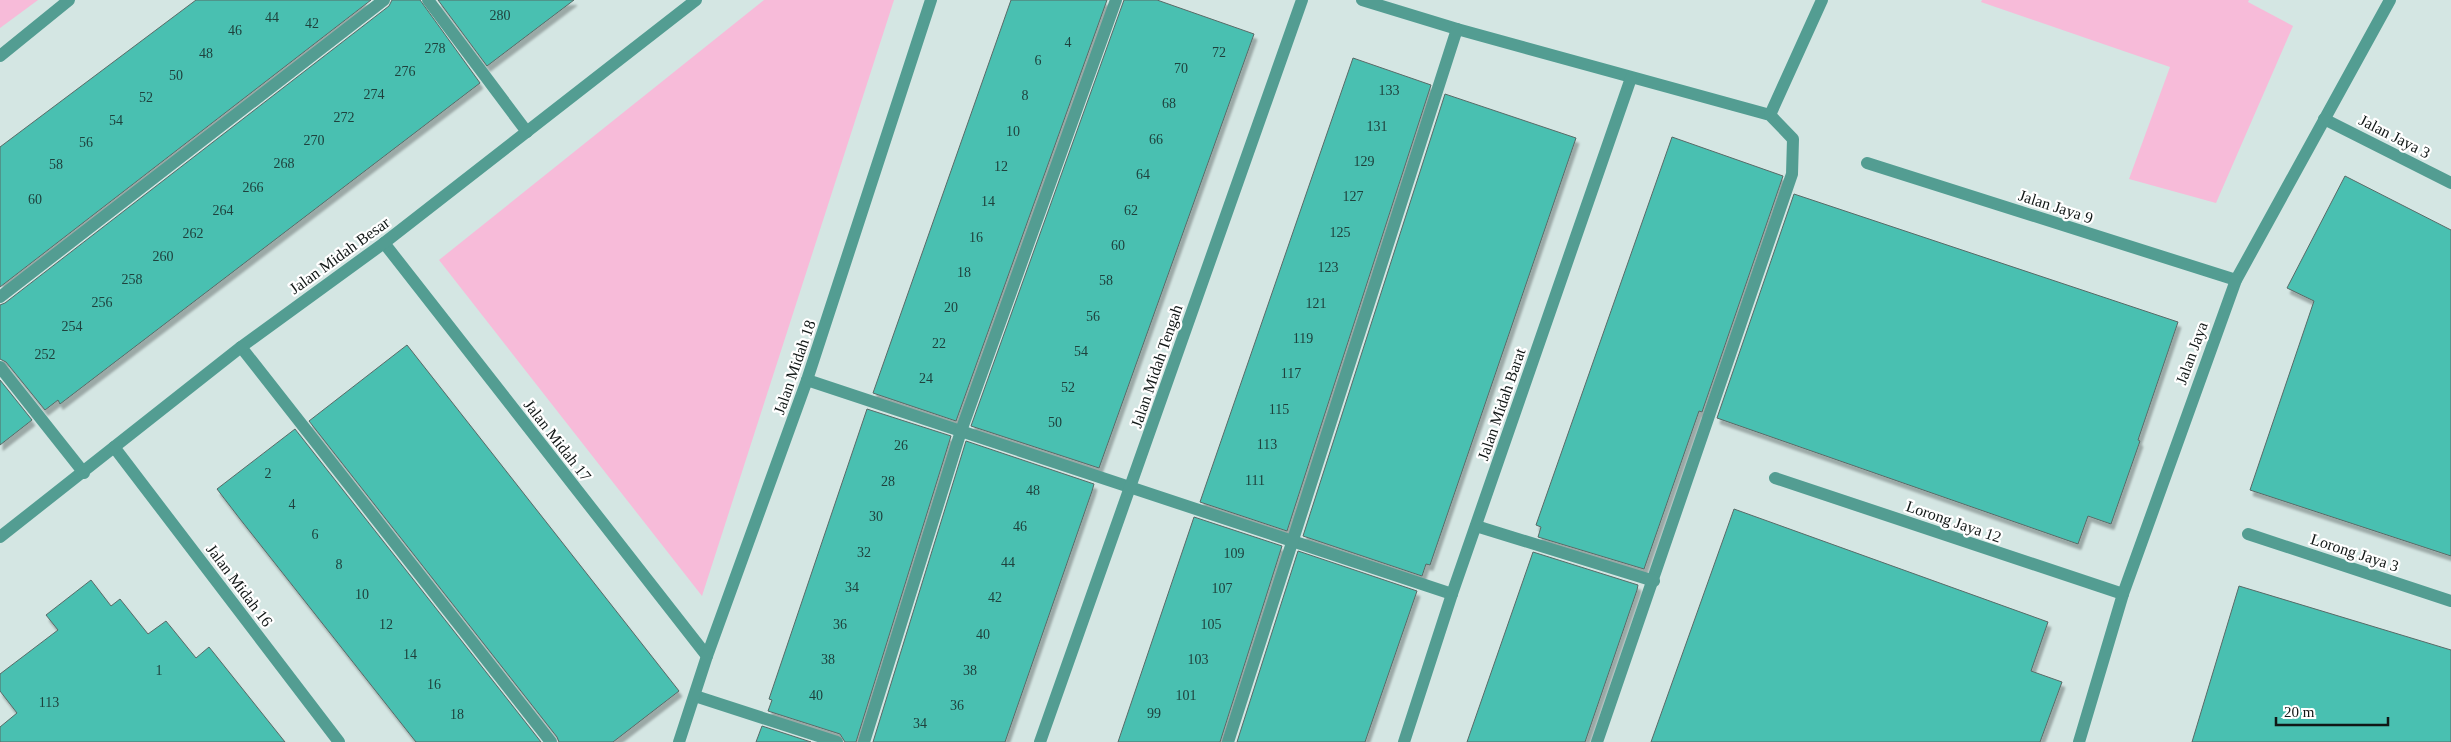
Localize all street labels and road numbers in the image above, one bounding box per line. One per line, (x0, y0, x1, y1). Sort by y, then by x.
street label: Jalan Jaya 3 (2356, 111, 2433, 162)
street label: Jalan Jaya 9 (2016, 186, 2095, 227)
street label: Jalan Midah Besar (286, 213, 393, 297)
street label: Jalan Midah Tengah (1127, 302, 1186, 430)
street label: Jalan Midah 18 (770, 318, 819, 417)
street label: Jalan Jaya (2172, 320, 2212, 387)
street label: Jalan Midah Barat (1474, 345, 1529, 462)
street label: Jalan Midah 17 (521, 396, 595, 484)
street label: Lorong Jaya 12 (1904, 497, 2004, 547)
street label: Lorong Jaya 3 (2308, 530, 2401, 576)
street label: Jalan Midah 16 (203, 541, 276, 630)

